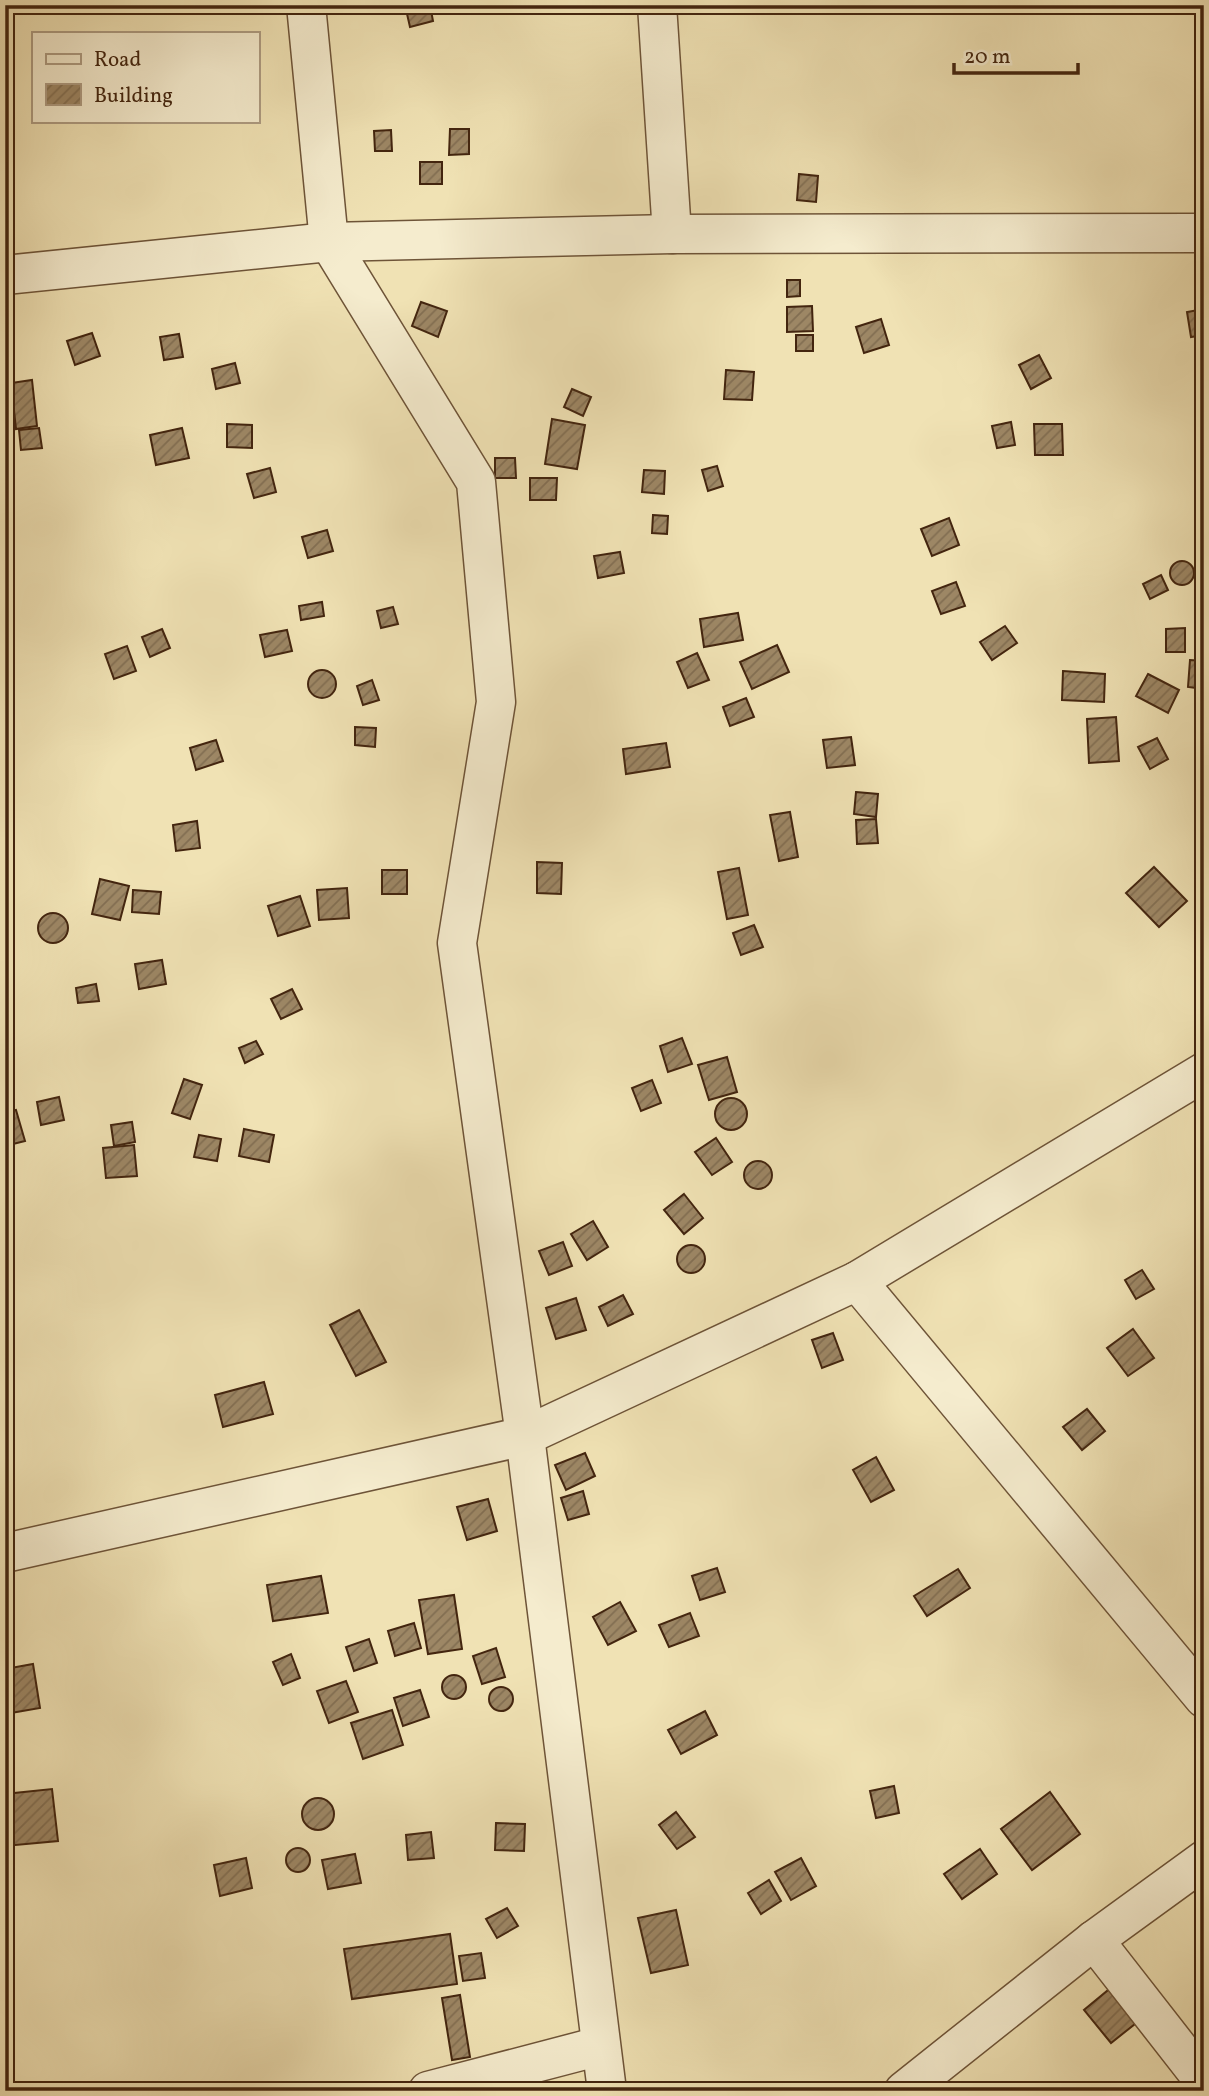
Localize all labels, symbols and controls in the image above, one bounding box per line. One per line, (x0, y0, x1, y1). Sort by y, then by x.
legend (32, 32, 259, 122)
scale bar (954, 32, 1078, 76)
text: 20 m (964, 43, 1010, 72)
text: Road (94, 46, 141, 75)
text: Building (94, 82, 173, 111)

